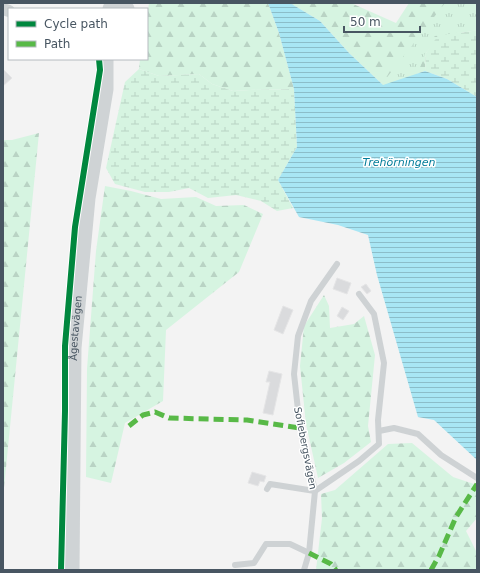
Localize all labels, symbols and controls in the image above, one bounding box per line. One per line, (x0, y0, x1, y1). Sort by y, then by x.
legend (8, 8, 148, 60)
scale bar (344, 8, 420, 34)
text: 50 m (350, 15, 381, 29)
text: Cycle path (44, 17, 108, 31)
text: Path (44, 37, 70, 51)
water label: Trehörningen (362, 156, 436, 169)
street label: Ågestavägen (67, 295, 84, 361)
street label: Sofiebergsvägen (292, 406, 319, 490)

